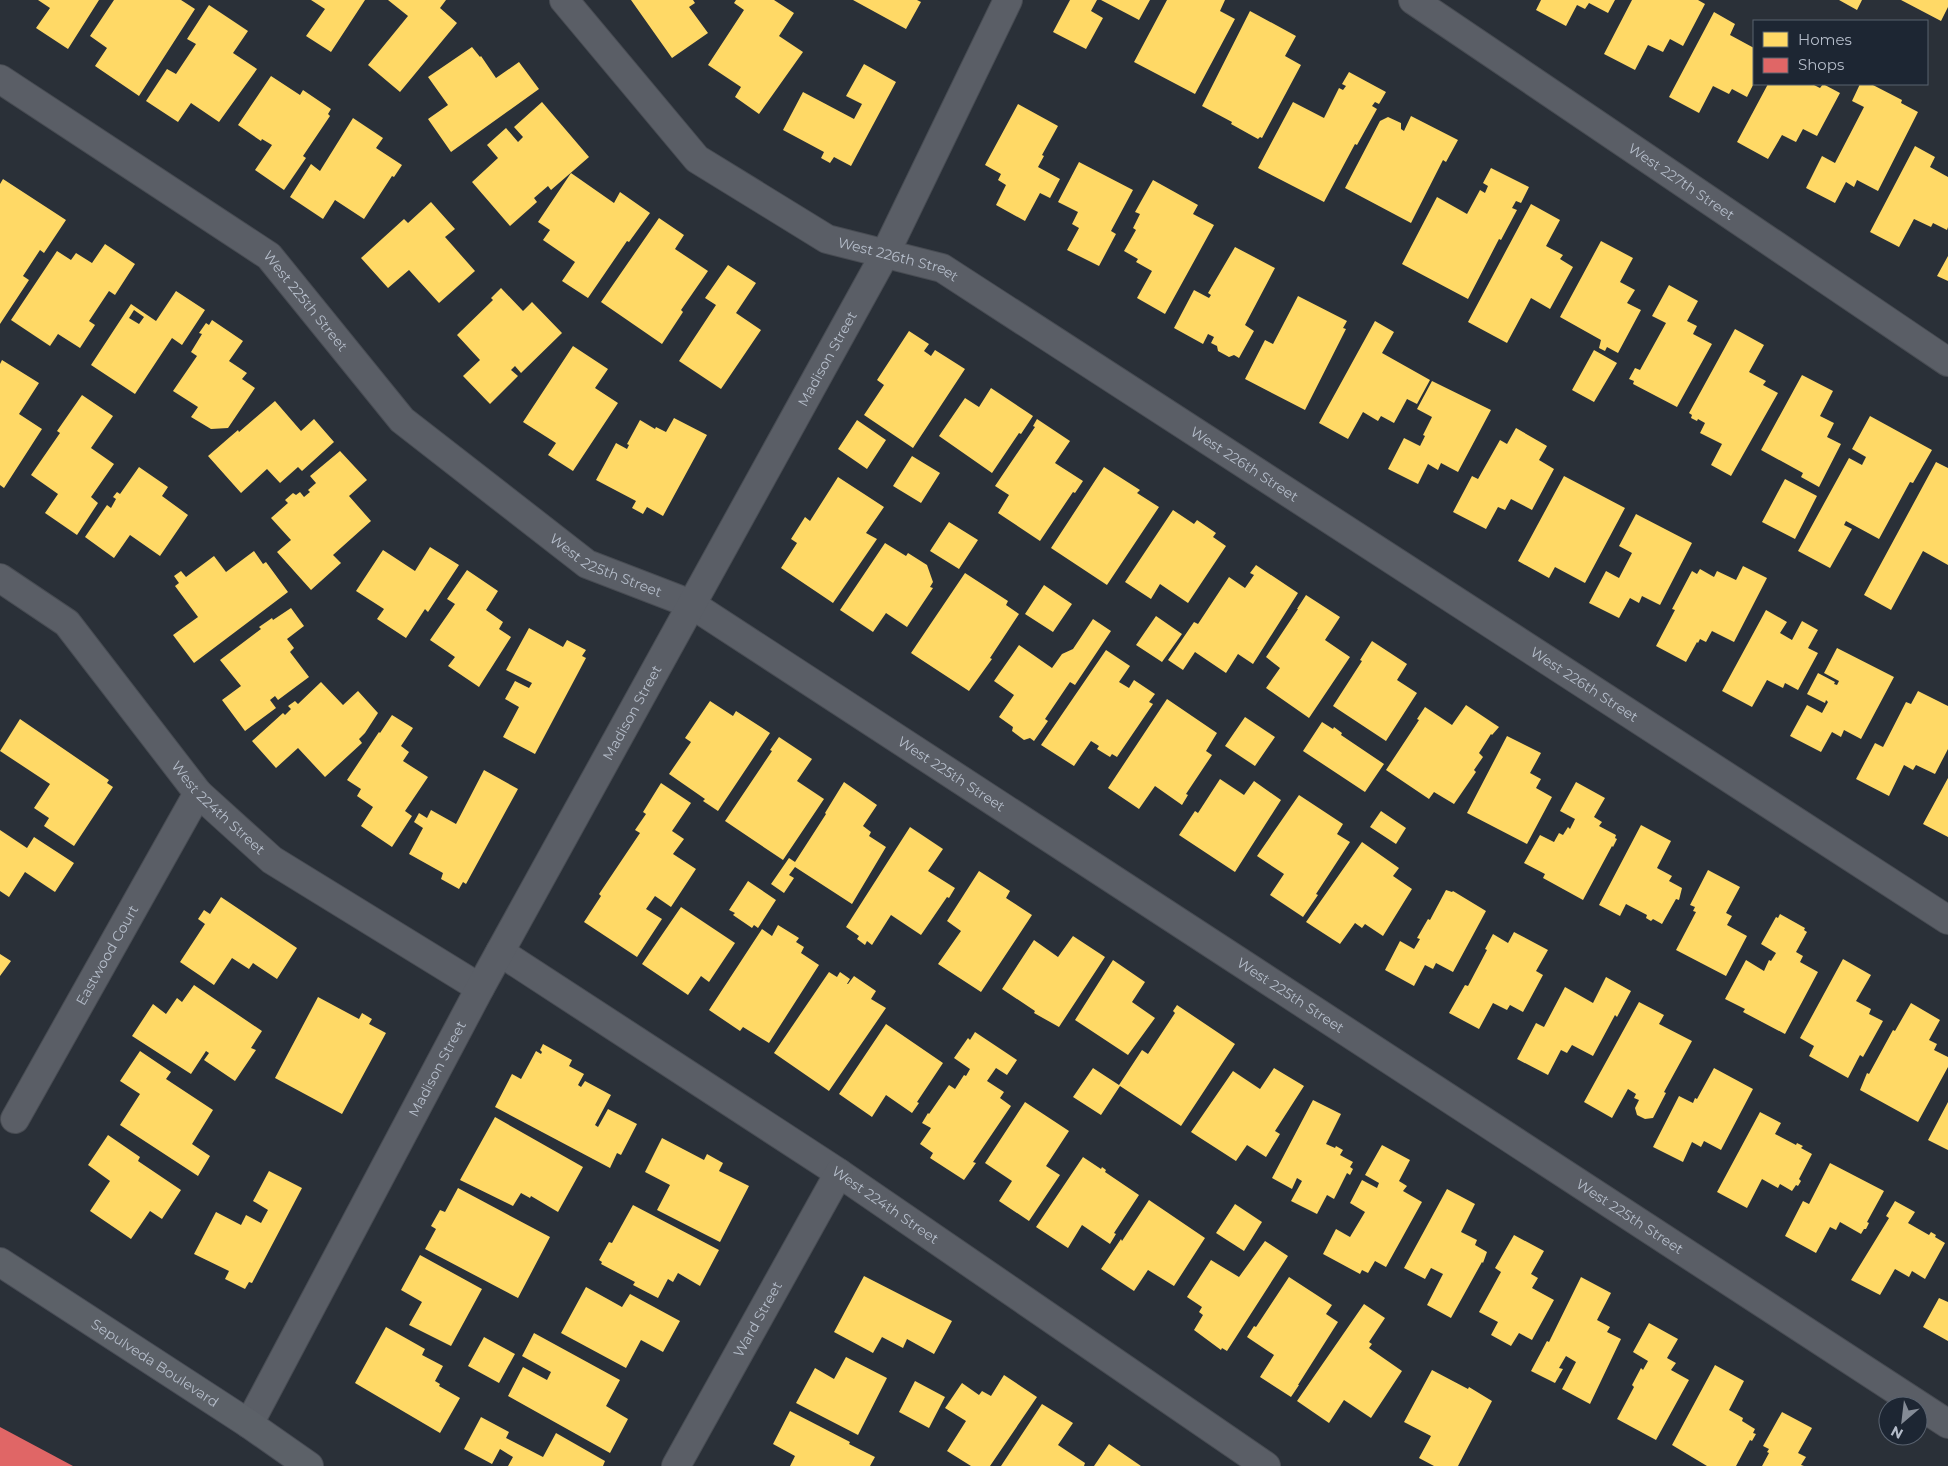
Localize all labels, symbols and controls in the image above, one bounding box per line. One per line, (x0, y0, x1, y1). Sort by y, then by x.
legend (1753, 20, 1928, 85)
text: Homes (1798, 30, 1852, 49)
text: Shops (1798, 55, 1844, 74)
street label: West 227th Street (1625, 139, 1738, 224)
street label: West 226th Street (836, 233, 962, 286)
street label: West 225th Street (259, 247, 352, 355)
street label: Madison Street (794, 308, 861, 410)
street label: West 226th Street (1187, 422, 1302, 506)
street label: West 225th Street (546, 529, 665, 601)
street label: West 226th Street (1527, 643, 1642, 726)
street label: Madison Street (598, 662, 666, 763)
street label: West 225th Street (894, 732, 1009, 816)
street label: West 224th Street (168, 757, 269, 859)
street label: Eastwood Court (72, 902, 142, 1008)
street label: West 225th Street (1234, 954, 1348, 1037)
street label: Madison Street (404, 1017, 470, 1120)
street label: West 224th Street (829, 1162, 943, 1248)
street label: West 225th Street (1573, 1175, 1687, 1258)
street label: Ward Street (729, 1278, 786, 1360)
street label: Sepulveda Boulevard (88, 1315, 222, 1411)
north arrow (1878, 1396, 1928, 1446)
text: N (1888, 1422, 1906, 1443)

